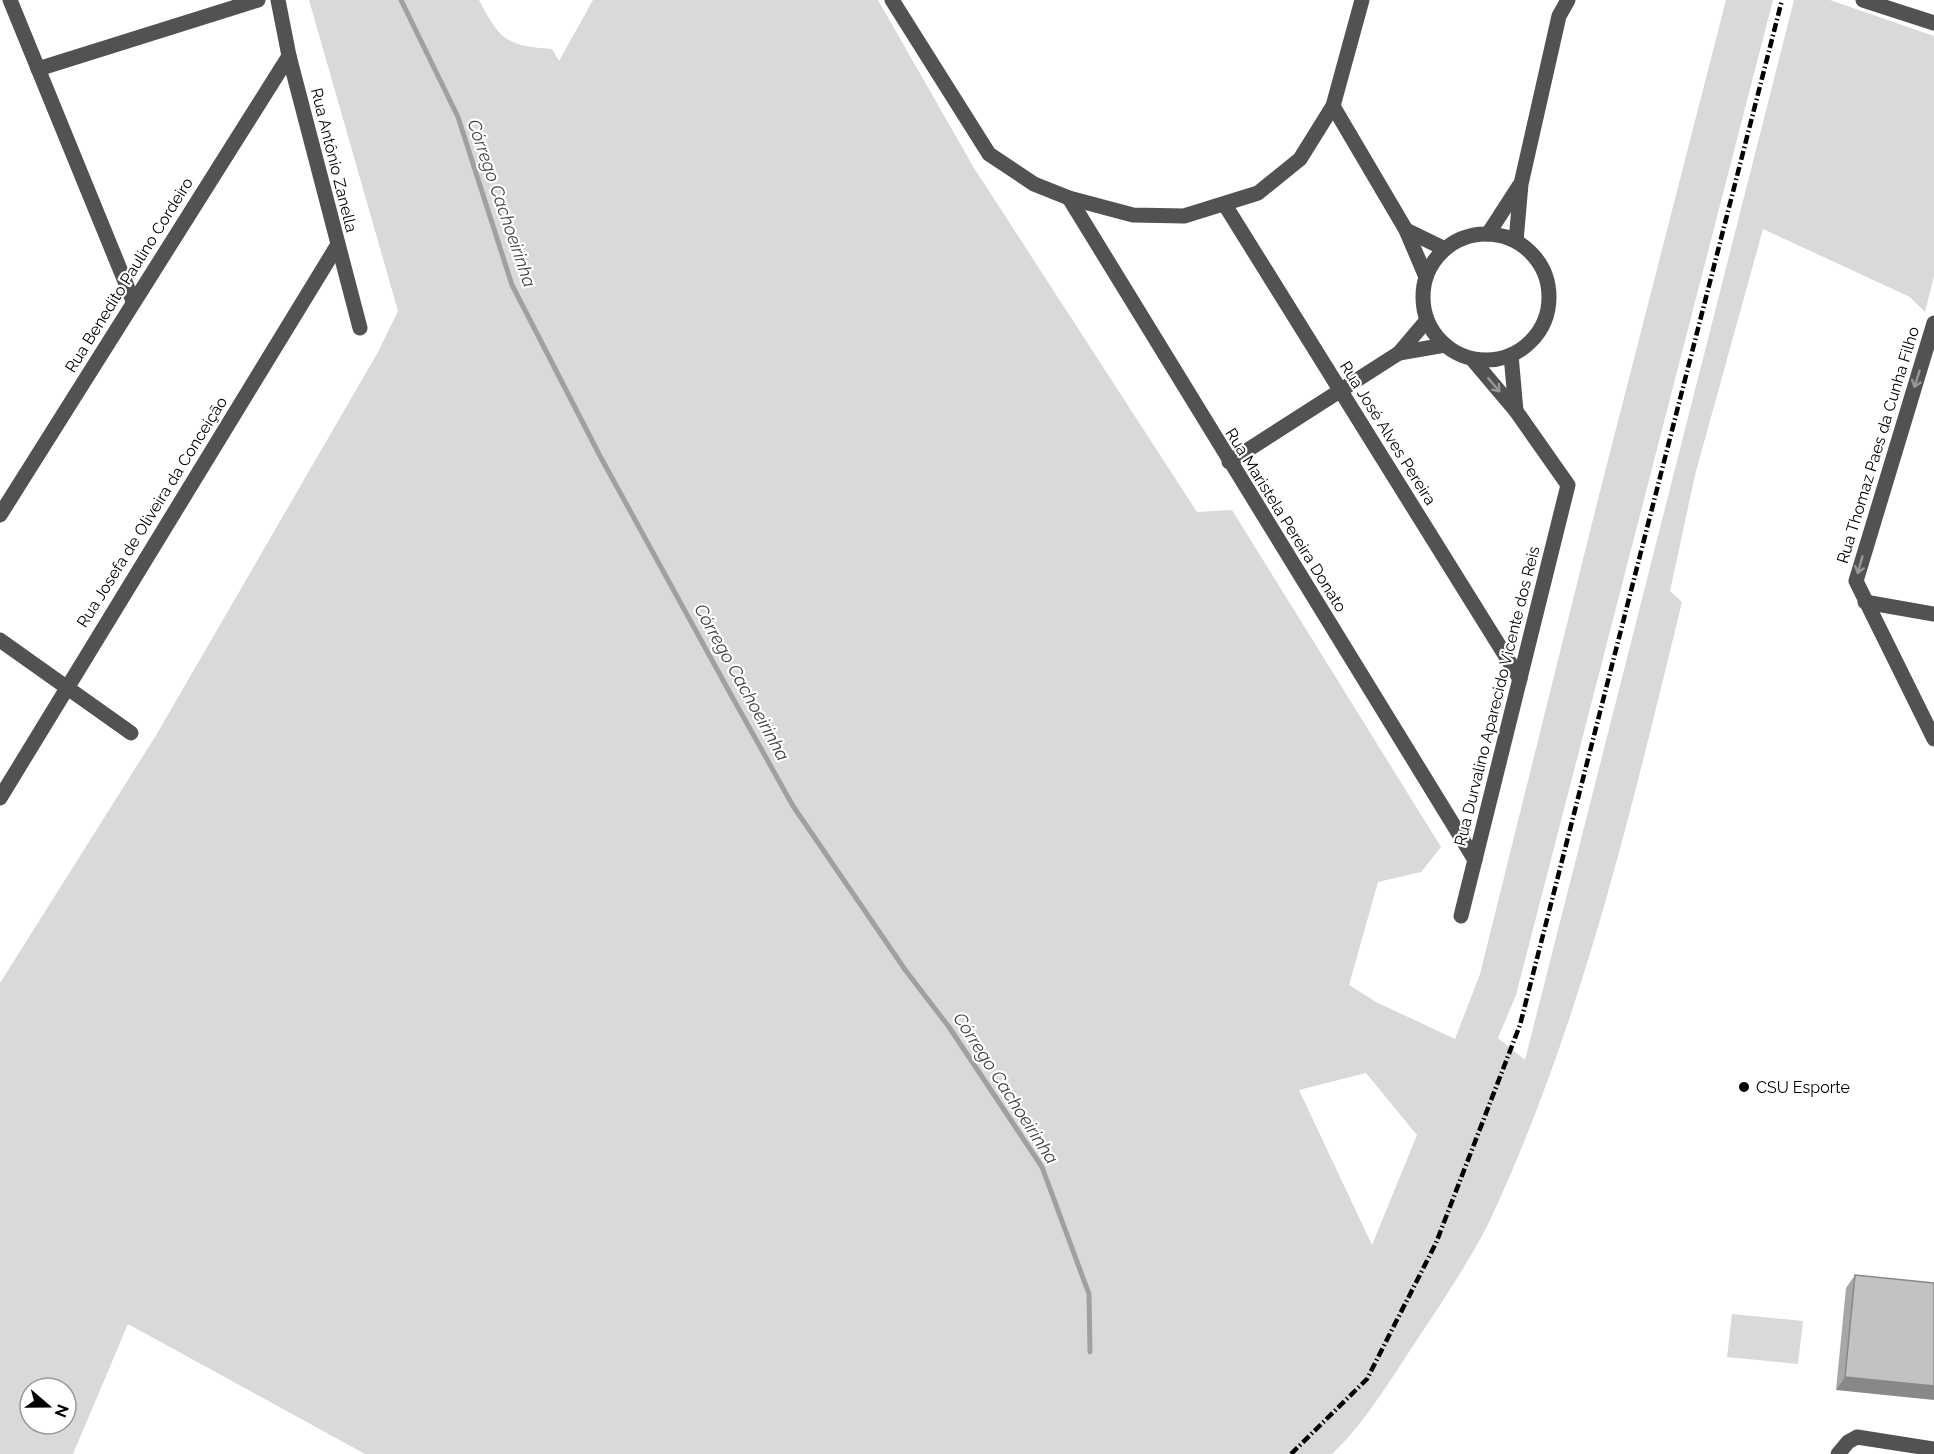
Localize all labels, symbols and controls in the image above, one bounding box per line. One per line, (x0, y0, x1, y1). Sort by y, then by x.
street label: Rua Antônio Zanella (307, 86, 361, 234)
water label: Córrego Cachoeirinha (463, 116, 541, 290)
street label: Rua Benedito Paulino Cordeiro (61, 174, 197, 376)
street label: Rua Thomaz Paes da Cunha Filho (1833, 324, 1923, 566)
street label: Rua José Alves Pereira (1336, 358, 1440, 508)
one-way arrow (1911, 369, 1922, 388)
one-way arrow (1487, 377, 1501, 392)
street label: Rua Josefa de Oliveira da Conceição (73, 393, 231, 631)
street label: Rua Maristela Pereira Donato (1221, 424, 1351, 616)
street label: Rua Durvalino Aparecido Vicente dos Reis (1450, 544, 1544, 848)
one-way arrow (1854, 555, 1865, 574)
water label: Córrego Cachoeirinha (690, 600, 794, 764)
water label: Córrego Cachoeirinha (949, 1008, 1063, 1168)
place label: CSU Esporte (1756, 1078, 1850, 1097)
marker: CSU Esporte (1737, 1080, 1751, 1094)
north arrow (18, 1376, 78, 1436)
text: N (51, 1402, 73, 1420)

